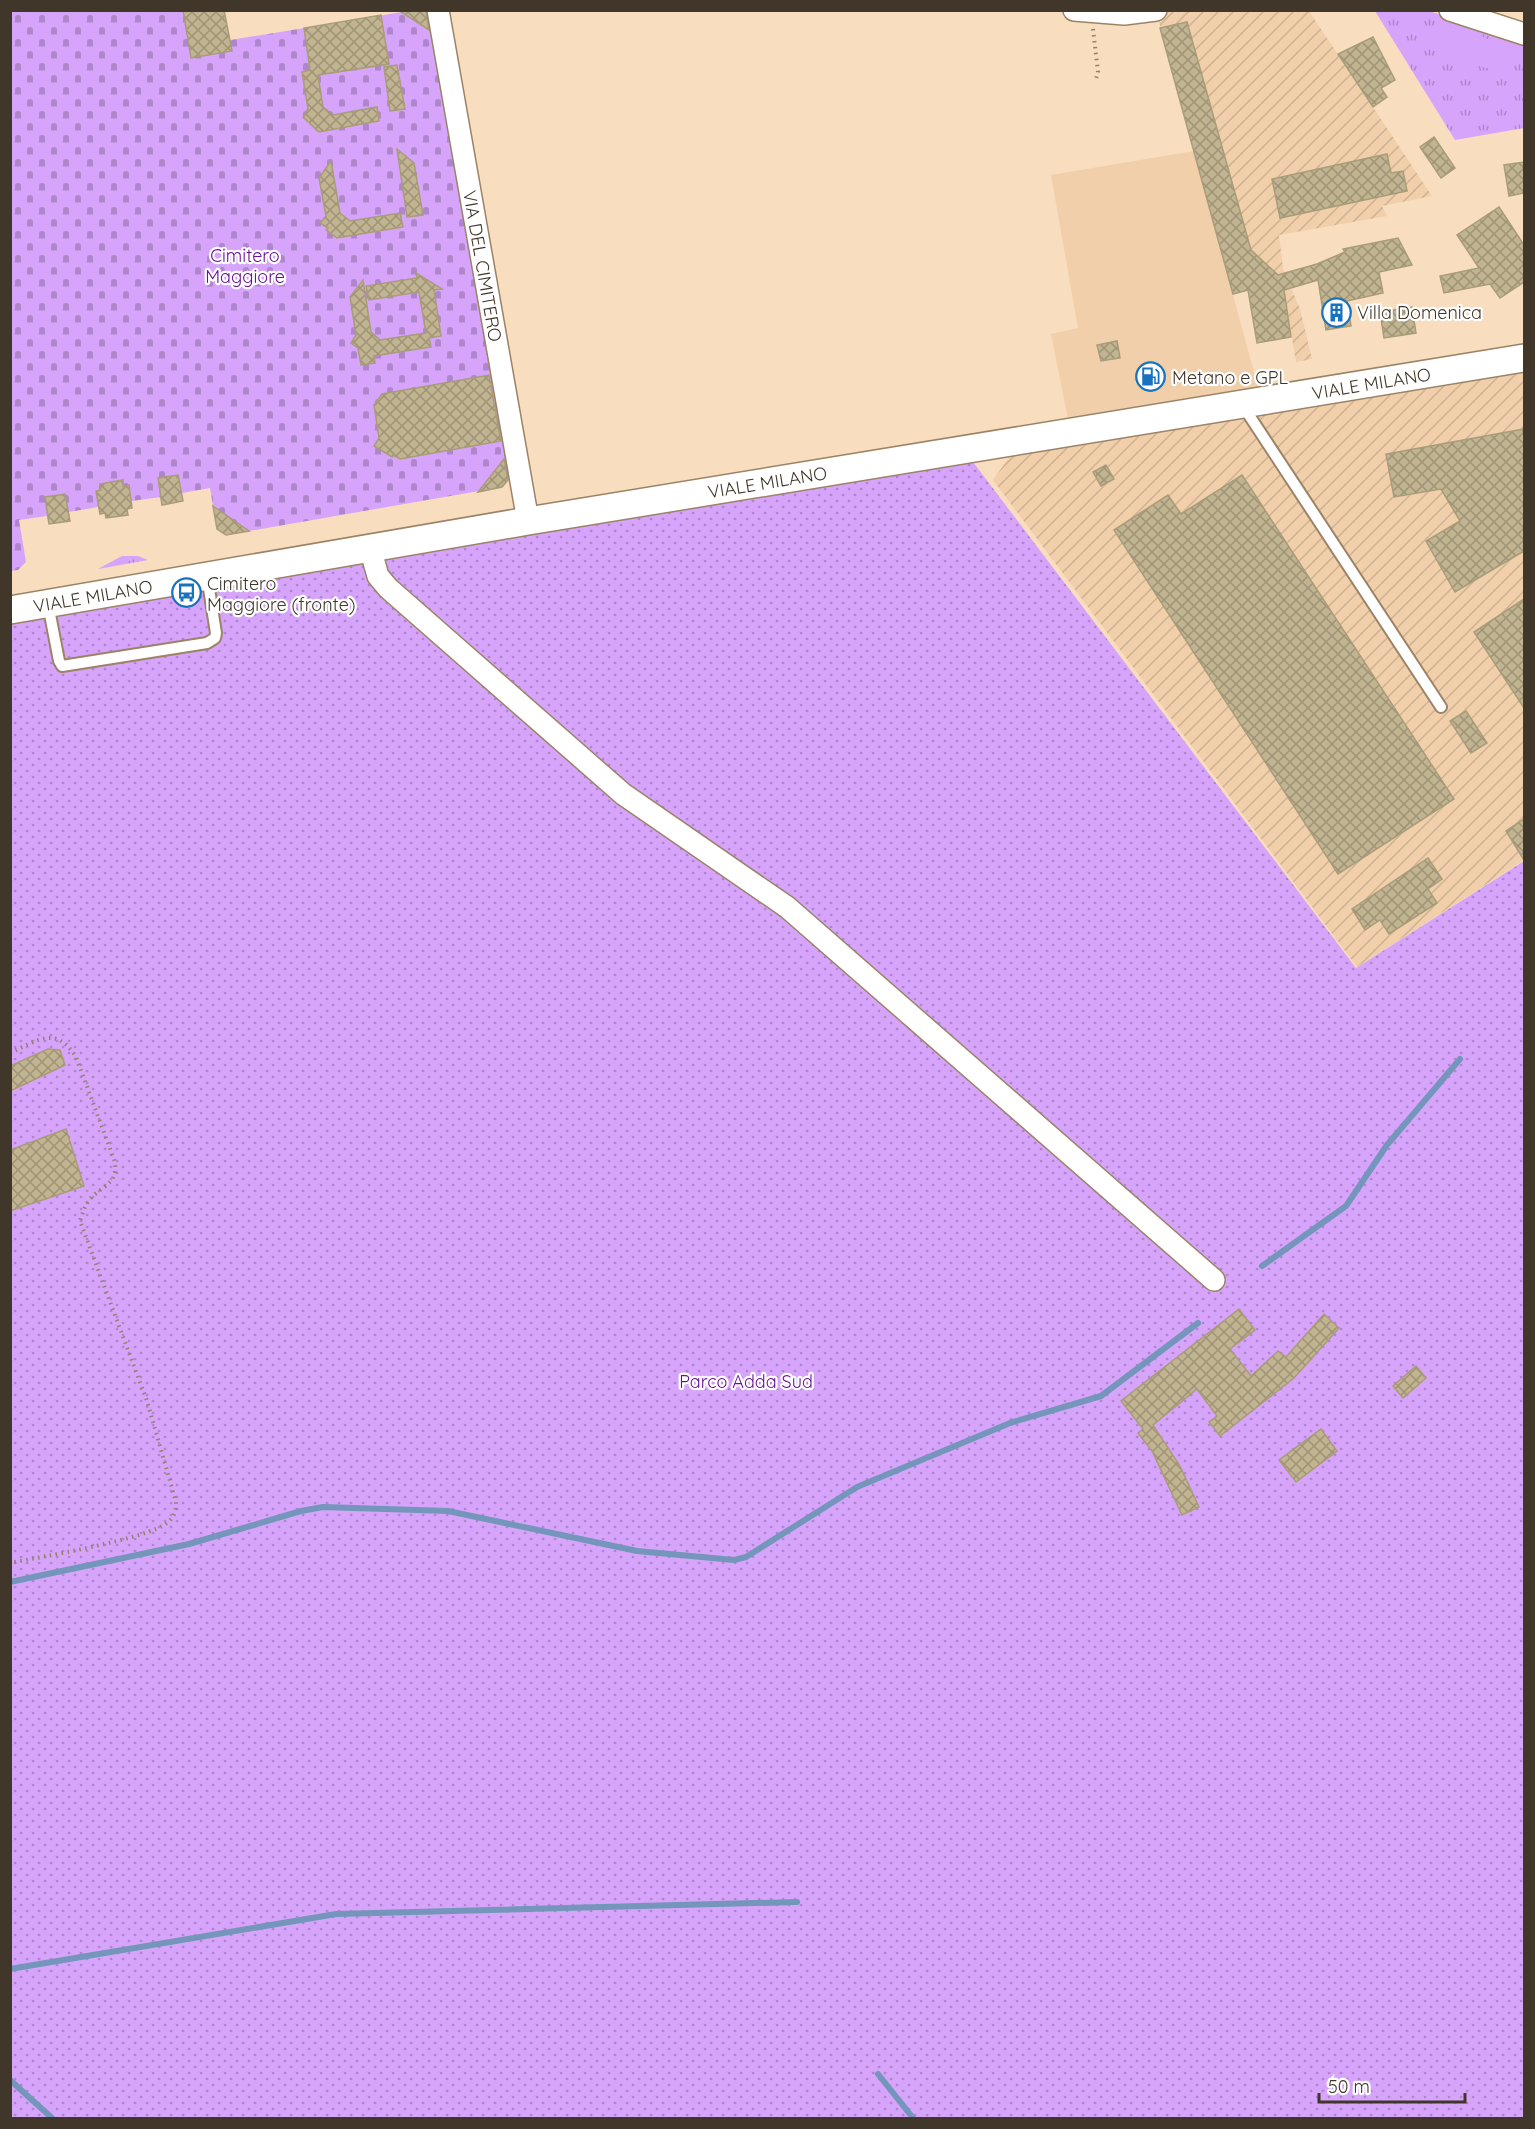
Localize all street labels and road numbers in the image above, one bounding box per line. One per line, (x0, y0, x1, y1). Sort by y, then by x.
street label: VIA DEL CIMITERO (458, 189, 508, 343)
street label: VIALE MILANO (1310, 362, 1432, 404)
street label: VIALE MILANO (706, 461, 828, 503)
street label: VIALE MILANO (32, 574, 154, 617)

